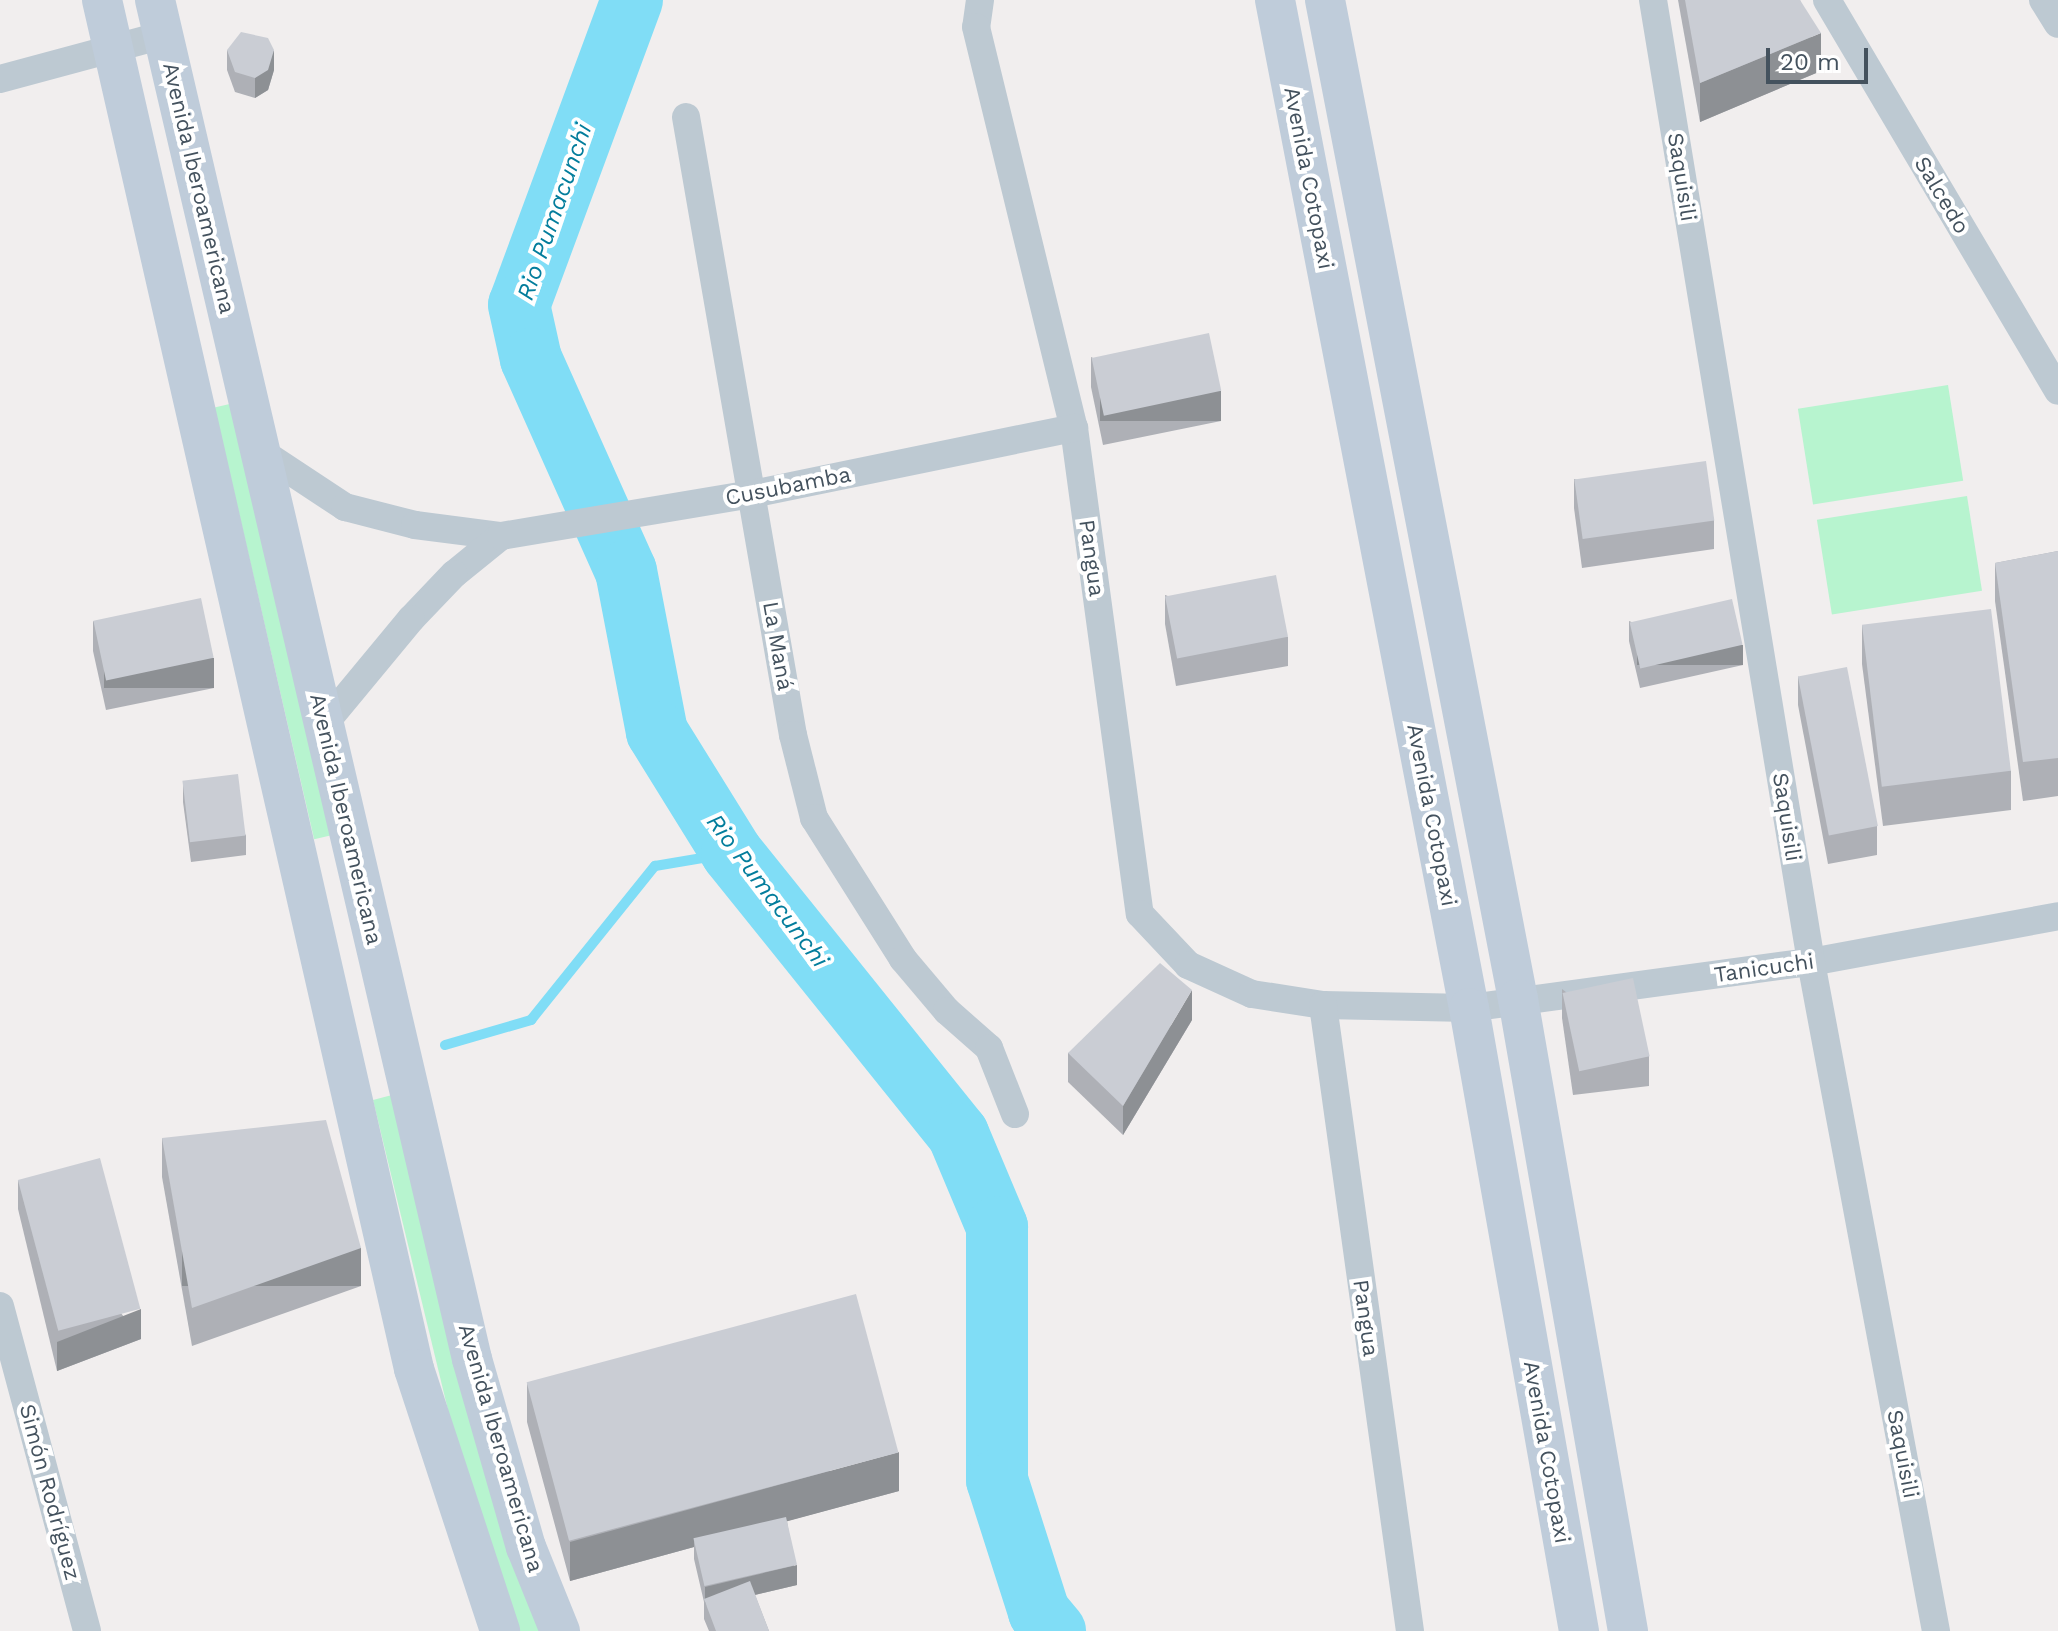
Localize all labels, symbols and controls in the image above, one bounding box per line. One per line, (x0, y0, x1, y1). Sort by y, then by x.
scale bar (1770, 32, 1872, 82)
text: 20 m (1780, 48, 1840, 76)
street label: Avenida Iberoamericana (157, 60, 241, 316)
street label: Avenida Cotopaxi (1278, 84, 1340, 272)
water label: Rio Pumacunchi (511, 120, 599, 304)
street label: Saquisili (1662, 131, 1702, 223)
street label: Salcedo (1909, 152, 1975, 238)
street label: Cusubamba (723, 461, 853, 511)
street label: Pangua (1074, 518, 1110, 598)
street label: La Maná (757, 599, 799, 693)
street label: Avenida Iberoamericana (304, 691, 388, 947)
street label: Avenida Cotopaxi (1401, 721, 1463, 909)
street label: Saquisili (1767, 771, 1807, 863)
water label: Rio Pumacunchi (700, 809, 834, 973)
street label: Tanicuchi (1712, 948, 1816, 988)
street label: Pangua (1348, 1278, 1384, 1358)
street label: Avenida Iberoamericana (453, 1321, 549, 1575)
street label: Avenida Cotopaxi (1518, 1358, 1576, 1546)
street label: Simón Rodríguez (14, 1401, 86, 1583)
street label: Saquisili (1881, 1408, 1925, 1500)

